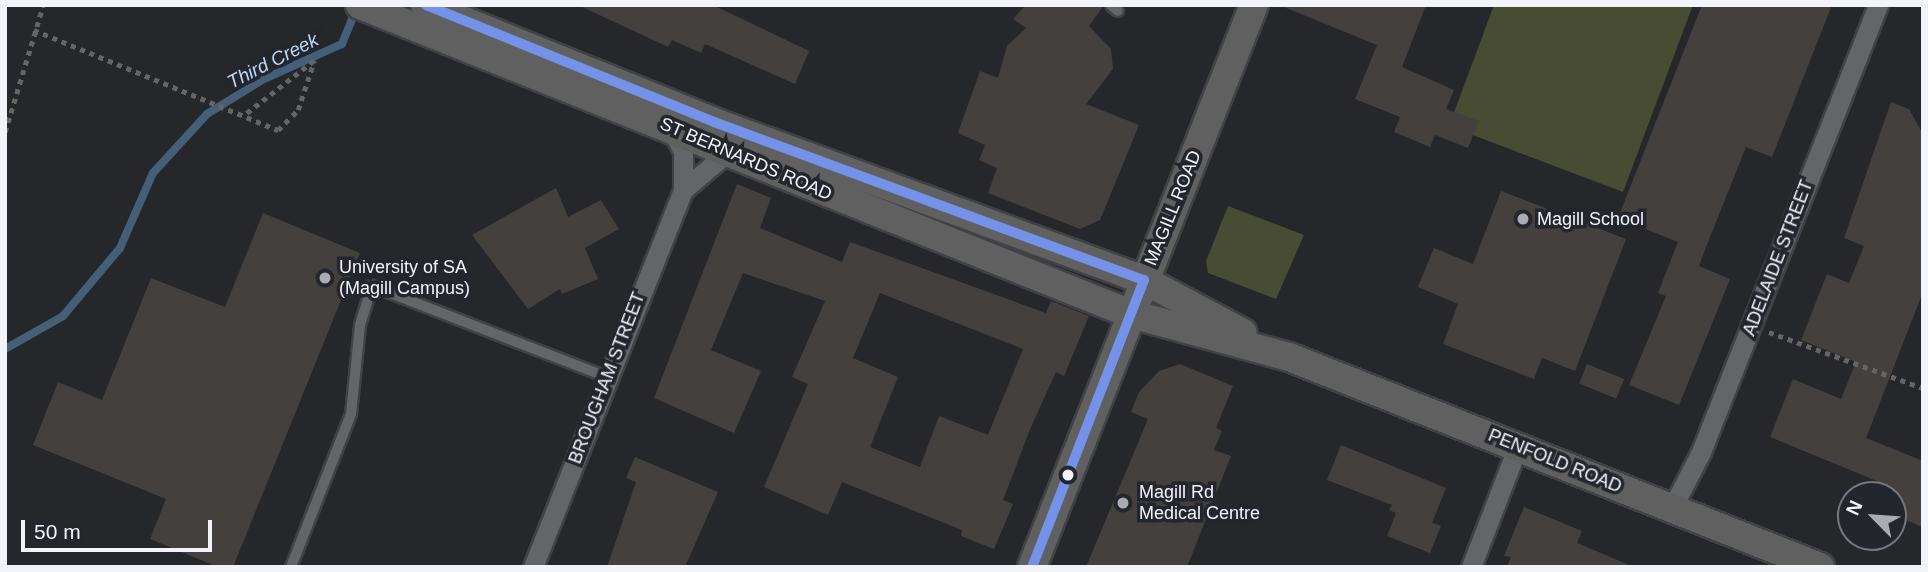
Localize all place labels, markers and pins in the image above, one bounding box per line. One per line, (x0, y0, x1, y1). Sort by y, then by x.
place label: Magill School (1537, 208, 1644, 230)
marker: Magill School (1515, 211, 1531, 227)
place label: University of SA (Magill Campus) (339, 257, 470, 300)
marker: University of SA (Magill Campus) (317, 270, 333, 286)
unlabelled marker (1061, 468, 1075, 482)
place label: Magill Rd Medical Centre (1139, 482, 1260, 524)
marker: Magill Rd Medical Centre (1113, 493, 1133, 513)

